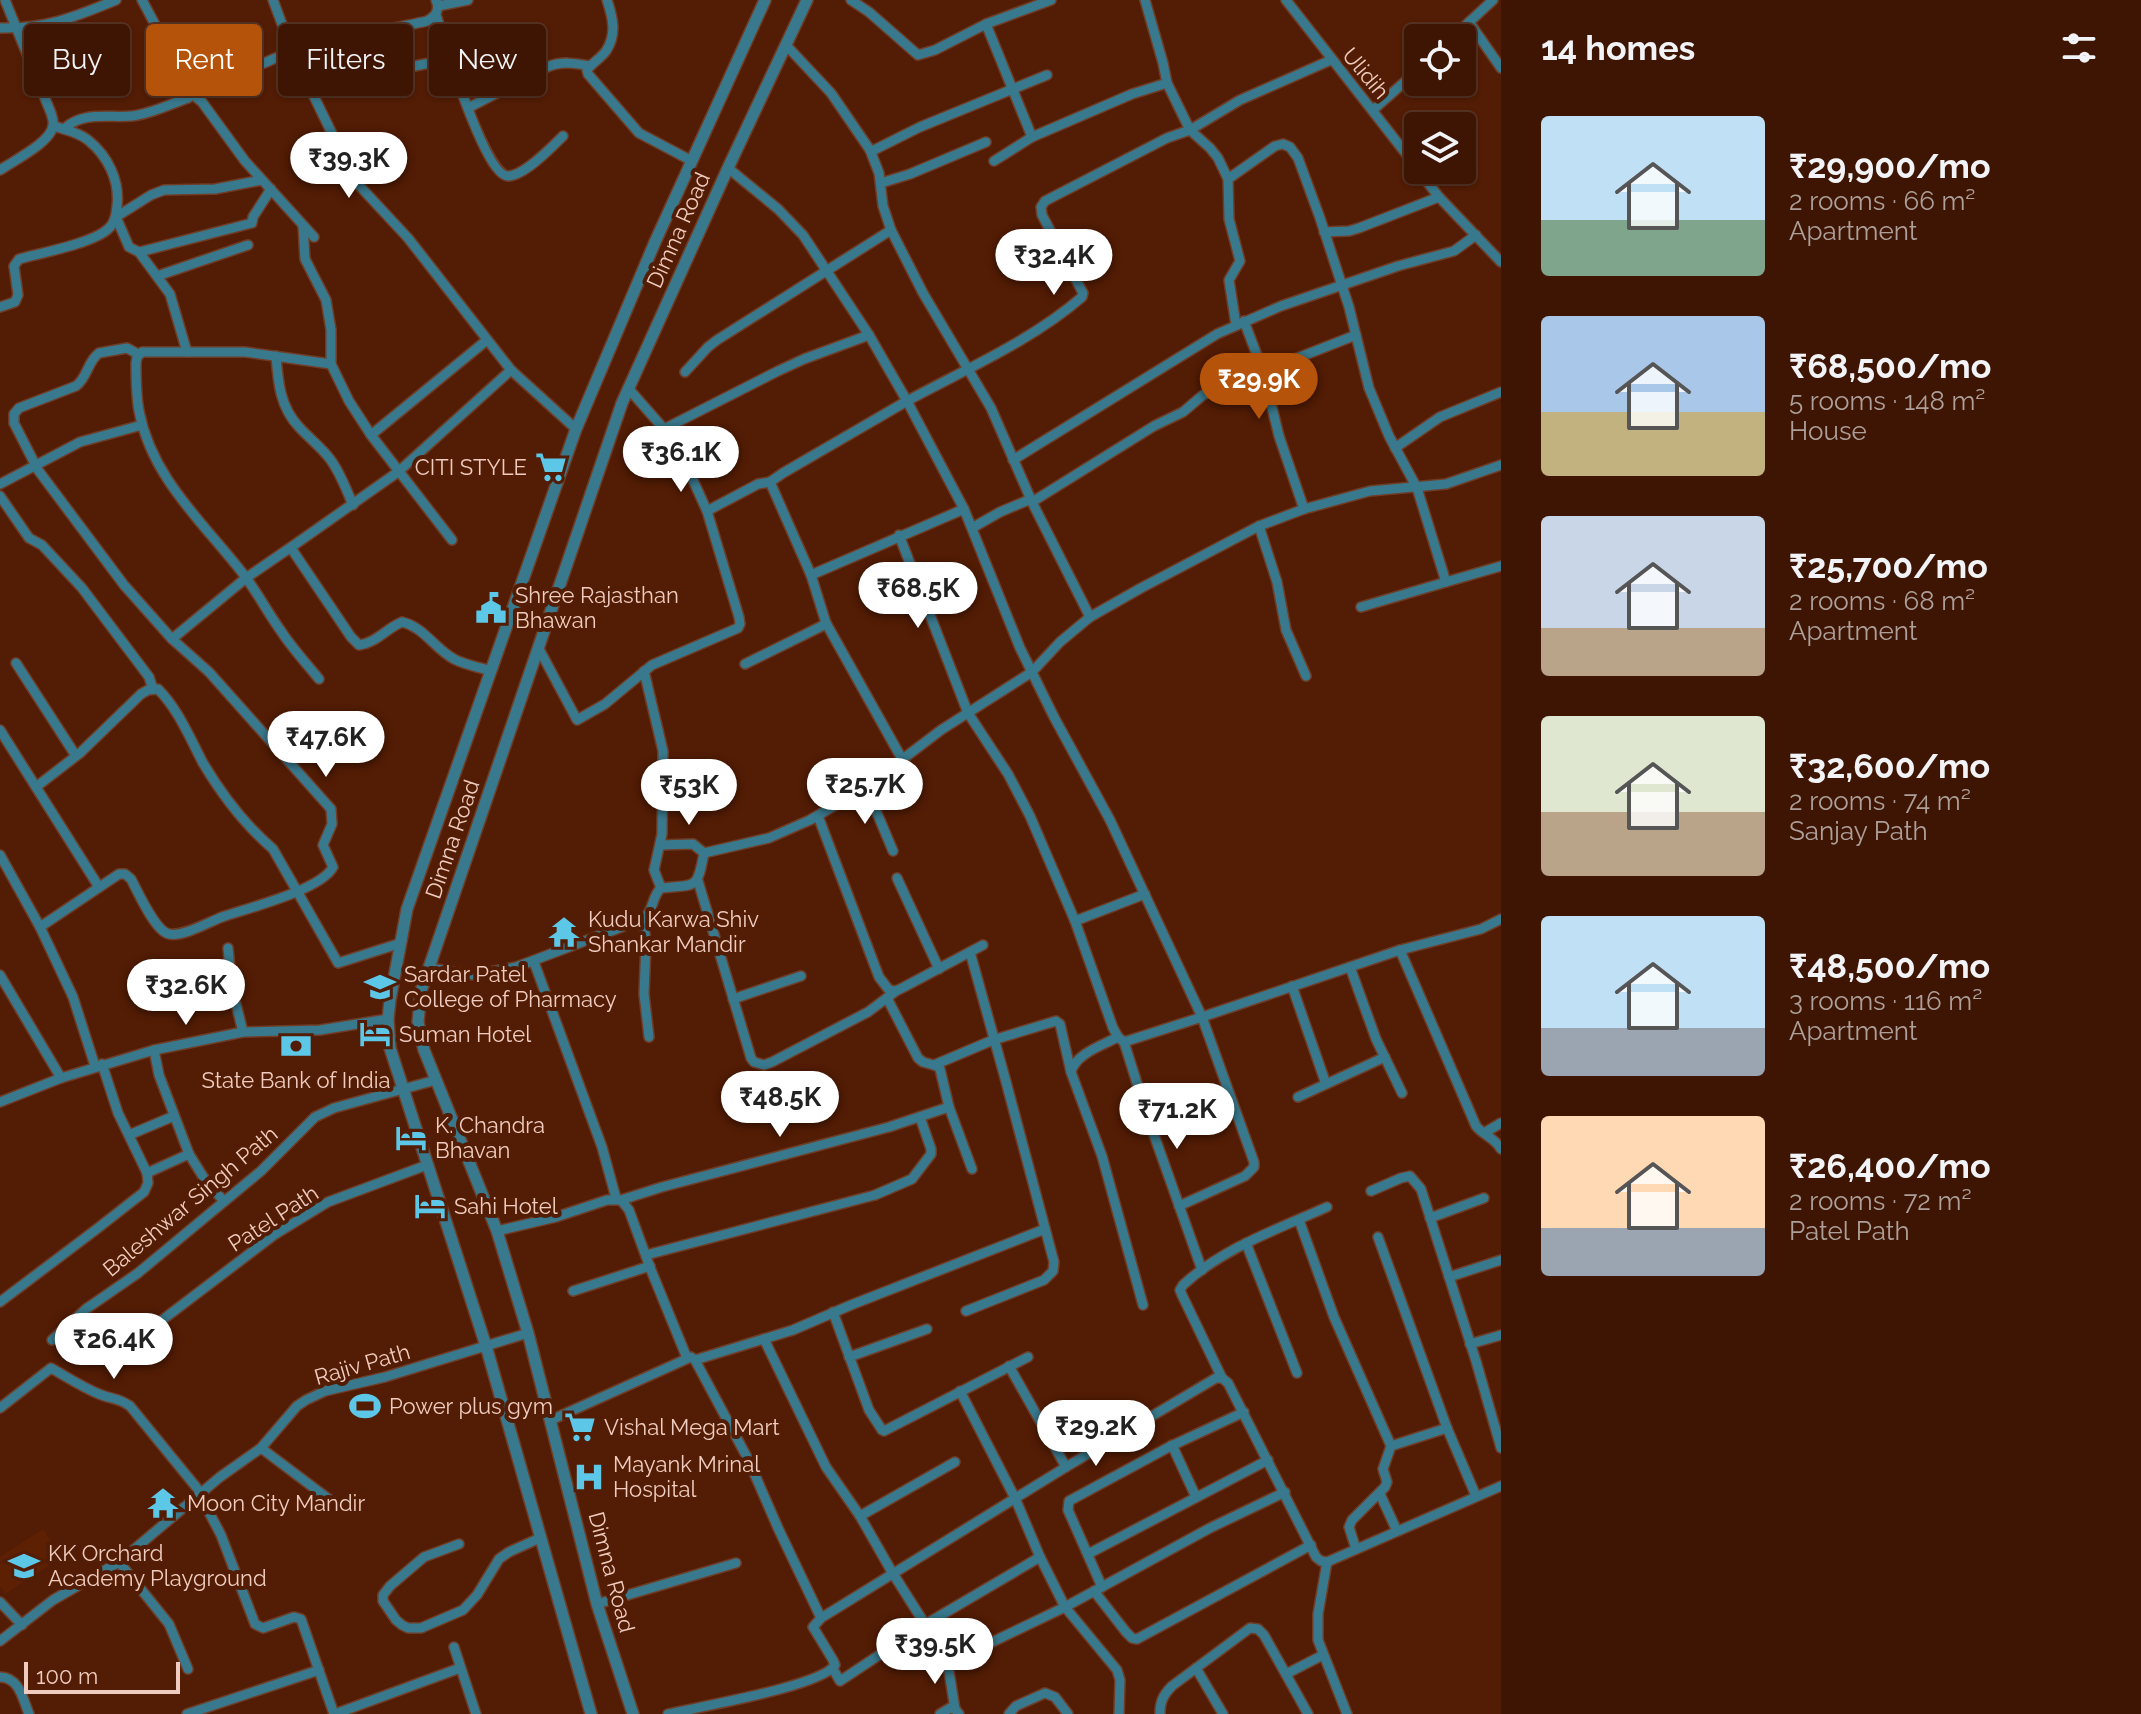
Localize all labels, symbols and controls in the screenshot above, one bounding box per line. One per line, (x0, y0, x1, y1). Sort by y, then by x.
chip: Buy (24, 24, 130, 96)
chip: Rent (146, 24, 262, 96)
chip: Filters (278, 24, 413, 96)
chip: New (429, 24, 546, 96)
map controls (1404, 24, 1476, 184)
button: locate (1404, 24, 1476, 96)
icon: filters (2057, 26, 2101, 70)
text: 14 homes (1541, 28, 1695, 68)
street label: Ulidih (1337, 42, 1395, 104)
button: layers (1404, 112, 1476, 184)
pin: ₹39.3K (284, 132, 414, 200)
text: ₹39.3K (308, 143, 390, 173)
text: ₹29,900/mo (1789, 146, 1991, 186)
icon: home (1605, 148, 1701, 244)
street label: Dimna Road (641, 168, 715, 292)
text: 2 rooms · 66 m² (1789, 186, 1975, 216)
text: Apartment (1789, 216, 1918, 246)
pin: ₹32.4K (989, 229, 1119, 297)
text: ₹32.4K (1013, 240, 1095, 270)
text: ₹68,500/mo (1789, 346, 1991, 386)
icon: home (1605, 348, 1701, 444)
pin: ₹29.9K (1194, 353, 1324, 421)
text: ₹29.9K (1218, 364, 1300, 394)
text: 5 rooms · 148 m² (1789, 386, 1985, 416)
text: House (1789, 416, 1867, 446)
pin: ₹36.1K (616, 426, 746, 494)
text: ₹36.1K (641, 437, 721, 467)
supermarket icon: CITI STYLE (534, 450, 568, 484)
place label: CITI STYLE (415, 454, 527, 480)
text: ₹25,700/mo (1789, 546, 1988, 586)
icon: home (1605, 548, 1701, 644)
pin: ₹68.5K (853, 562, 983, 630)
text: ₹68.5K (876, 573, 960, 603)
place label: Shree Rajasthan Bhawan (515, 582, 679, 633)
text: 2 rooms · 68 m² (1789, 586, 1975, 616)
public building icon: Shree Rajasthan Bhawan (474, 591, 508, 625)
text: Apartment (1789, 616, 1918, 646)
pin: ₹47.6K (261, 711, 391, 779)
text: ₹47.6K (286, 722, 366, 752)
text: ₹32,600/mo (1789, 746, 1990, 786)
icon: home (1605, 748, 1701, 844)
pin: ₹25.7K (800, 758, 930, 826)
pin: ₹53K (642, 759, 736, 827)
text: ₹25.7K (825, 769, 905, 799)
text: ₹53K (659, 770, 719, 800)
street label: Dimna Road (420, 776, 484, 902)
text: 2 rooms · 74 m² (1789, 786, 1971, 816)
text: Sanjay Path (1789, 816, 1928, 846)
place label: Kudu Karwa Shiv Shankar Mandir (588, 906, 759, 957)
temple icon: Kudu Karwa Shiv Shankar Mandir (547, 915, 581, 949)
text: ₹48,500/mo (1789, 946, 1990, 986)
icon: home (1605, 948, 1701, 1044)
pin: ₹32.6K (121, 959, 251, 1027)
place label: Sardar Patel College of Pharmacy (404, 961, 617, 1012)
text: ₹32.6K (145, 970, 227, 1000)
school or university icon: Sardar Patel College of Pharmacy (363, 970, 397, 1004)
text: 3 rooms · 116 m² (1789, 986, 1982, 1016)
text: Apartment (1789, 1016, 1918, 1046)
hotel icon: Suman Hotel (358, 1017, 392, 1051)
place label: Suman Hotel (399, 1021, 531, 1047)
bank icon: State Bank of India (279, 1029, 313, 1063)
place label: State Bank of India (202, 1067, 390, 1093)
pin: ₹48.5K (715, 1071, 845, 1139)
text: ₹48.5K (739, 1082, 821, 1112)
pin: ₹71.2K (1112, 1083, 1242, 1151)
text: ₹71.2K (1137, 1094, 1217, 1124)
place label: K. Chandra Bhavan (435, 1112, 545, 1163)
street label: Baleshwar Singh Path (97, 1120, 283, 1282)
hotel icon: K. Chandra Bhavan (394, 1121, 428, 1155)
text: ₹26,400/mo (1789, 1146, 1991, 1186)
icon: home (1605, 1148, 1701, 1244)
street label: Patel Path (223, 1179, 323, 1257)
text: 2 rooms · 72 m² (1789, 1186, 1972, 1216)
hotel icon: Sahi Hotel (413, 1189, 447, 1223)
place label: Sahi Hotel (454, 1193, 558, 1219)
text: Patel Path (1789, 1216, 1910, 1246)
pin: ₹26.4K (49, 1313, 179, 1381)
text: ₹26.4K (73, 1324, 155, 1354)
street label: Rajiv Path (311, 1338, 413, 1390)
sports icon: Power plus gym (348, 1389, 382, 1423)
place label: Power plus gym (389, 1393, 553, 1419)
pin: ₹29.2K (1031, 1400, 1161, 1468)
supermarket icon: Vishal Mega Mart (563, 1410, 597, 1444)
text: ₹29.2K (1055, 1411, 1137, 1441)
place label: Vishal Mega Mart (604, 1414, 780, 1440)
place label: Mayank Mrinal Hospital (613, 1451, 760, 1502)
hospital icon: Mayank Mrinal Hospital (572, 1460, 606, 1494)
temple icon: Moon City Mandir (146, 1486, 180, 1520)
place label: Moon City Mandir (187, 1490, 365, 1516)
street label: Dimna Road (583, 1509, 641, 1635)
place label: KK Orchard Academy Playground (48, 1540, 267, 1591)
school or university icon: KK Orchard Academy Playground (7, 1549, 41, 1583)
pin: ₹39.5K (870, 1618, 1000, 1686)
text: ₹39.5K (894, 1629, 976, 1659)
scale bar (24, 1658, 180, 1694)
text: 100 m (36, 1663, 98, 1689)

